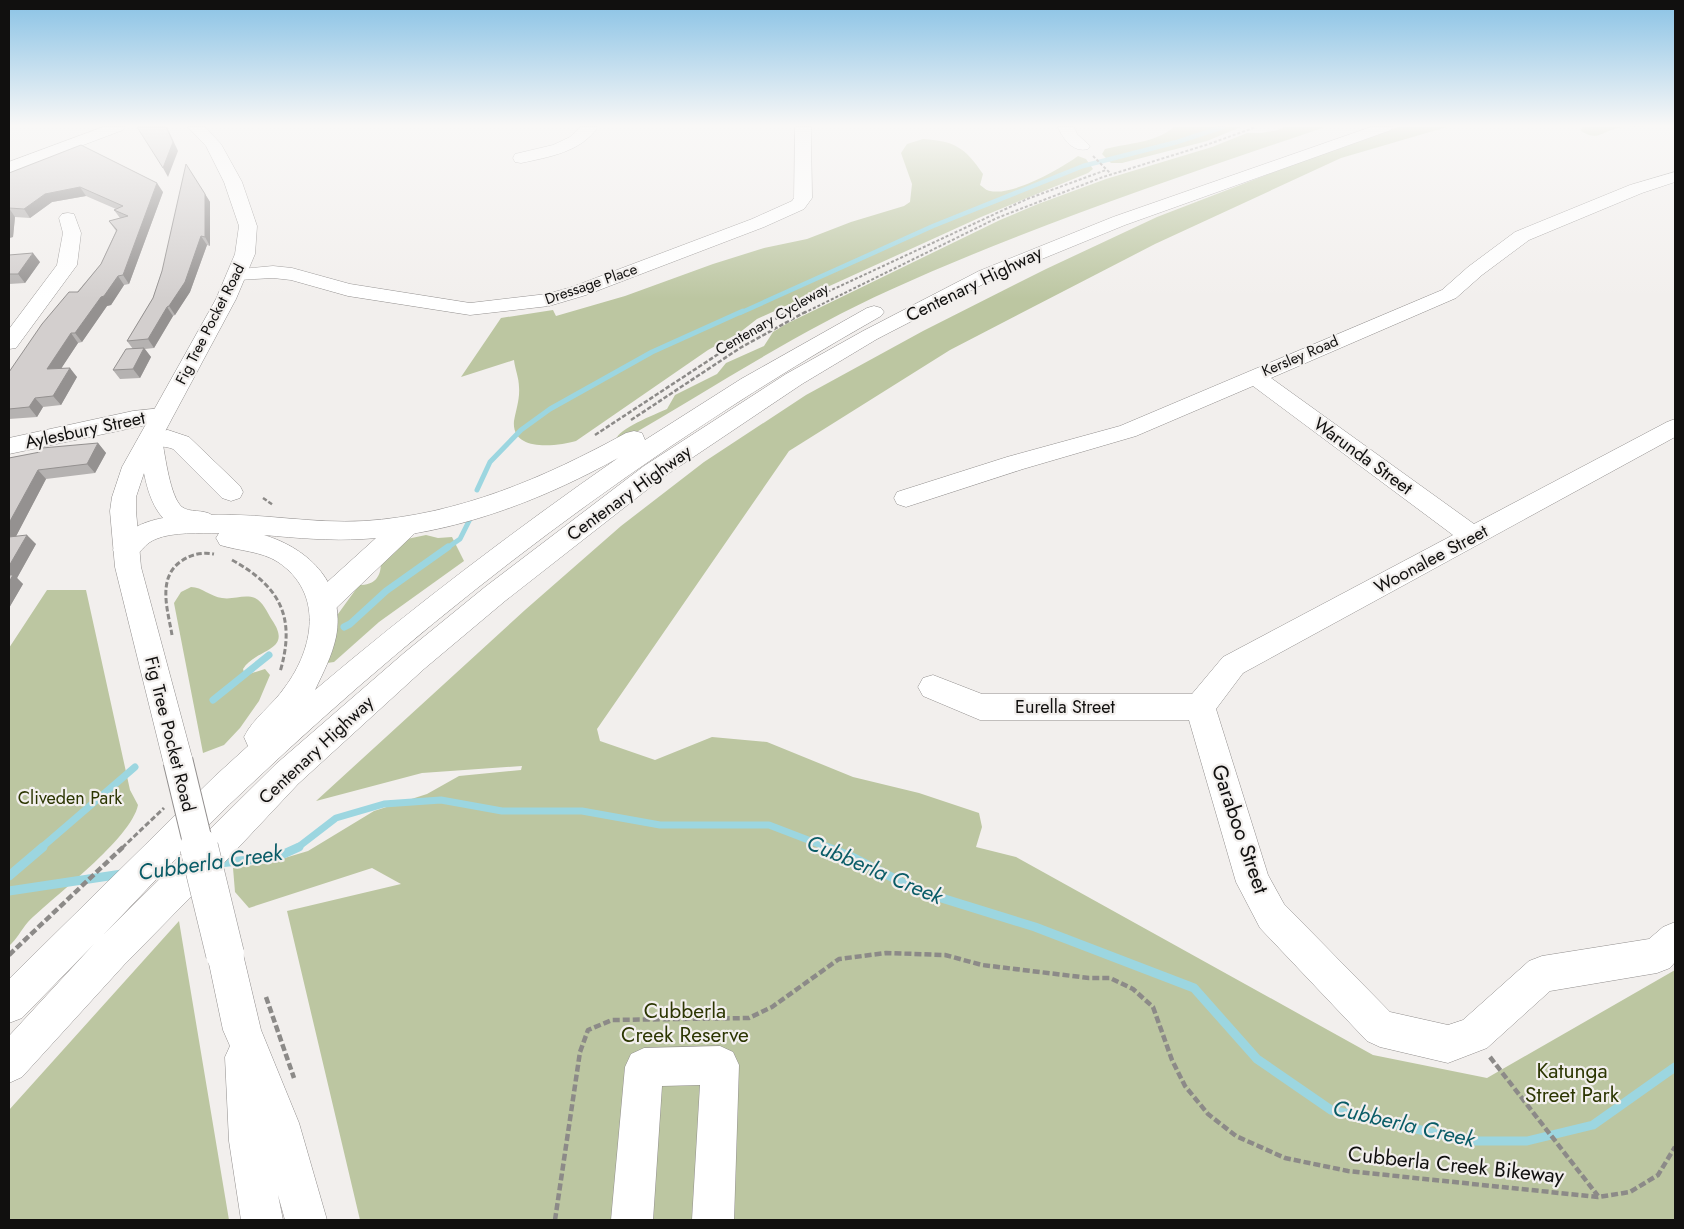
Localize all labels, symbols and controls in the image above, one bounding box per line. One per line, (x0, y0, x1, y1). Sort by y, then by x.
street label: Centenary Highway (901, 240, 1047, 328)
street label: Dressage Place (542, 258, 641, 310)
street label: Fig Tree Pocket Road (170, 260, 250, 388)
street label: Centenary Cycleway (711, 277, 833, 360)
street label: Kersley Road (1258, 330, 1342, 382)
street label: Aylesbury Street (23, 404, 148, 455)
street label: Warunda Street (1308, 411, 1419, 501)
street label: Centenary Highway (561, 439, 697, 547)
street label: Woonalee Street (1370, 518, 1493, 600)
street label: Fig Tree Pocket Road (138, 654, 202, 814)
street label: Centenary Highway (253, 690, 379, 810)
street label: Eurella Street (1015, 694, 1116, 720)
street label: Garaboo Street (1204, 760, 1276, 898)
park label: Cliveden Park (18, 785, 122, 811)
water label: Cubberla Creek (802, 826, 950, 913)
water label: Cubberla Creek (136, 836, 286, 888)
park label: Cubberla Creek Reserve (621, 996, 749, 1050)
park label: Katunga Street Park (1525, 1056, 1620, 1110)
water label: Cubberla Creek (1330, 1091, 1480, 1155)
street label: Cubberla Creek Bikeway (1346, 1139, 1566, 1191)

